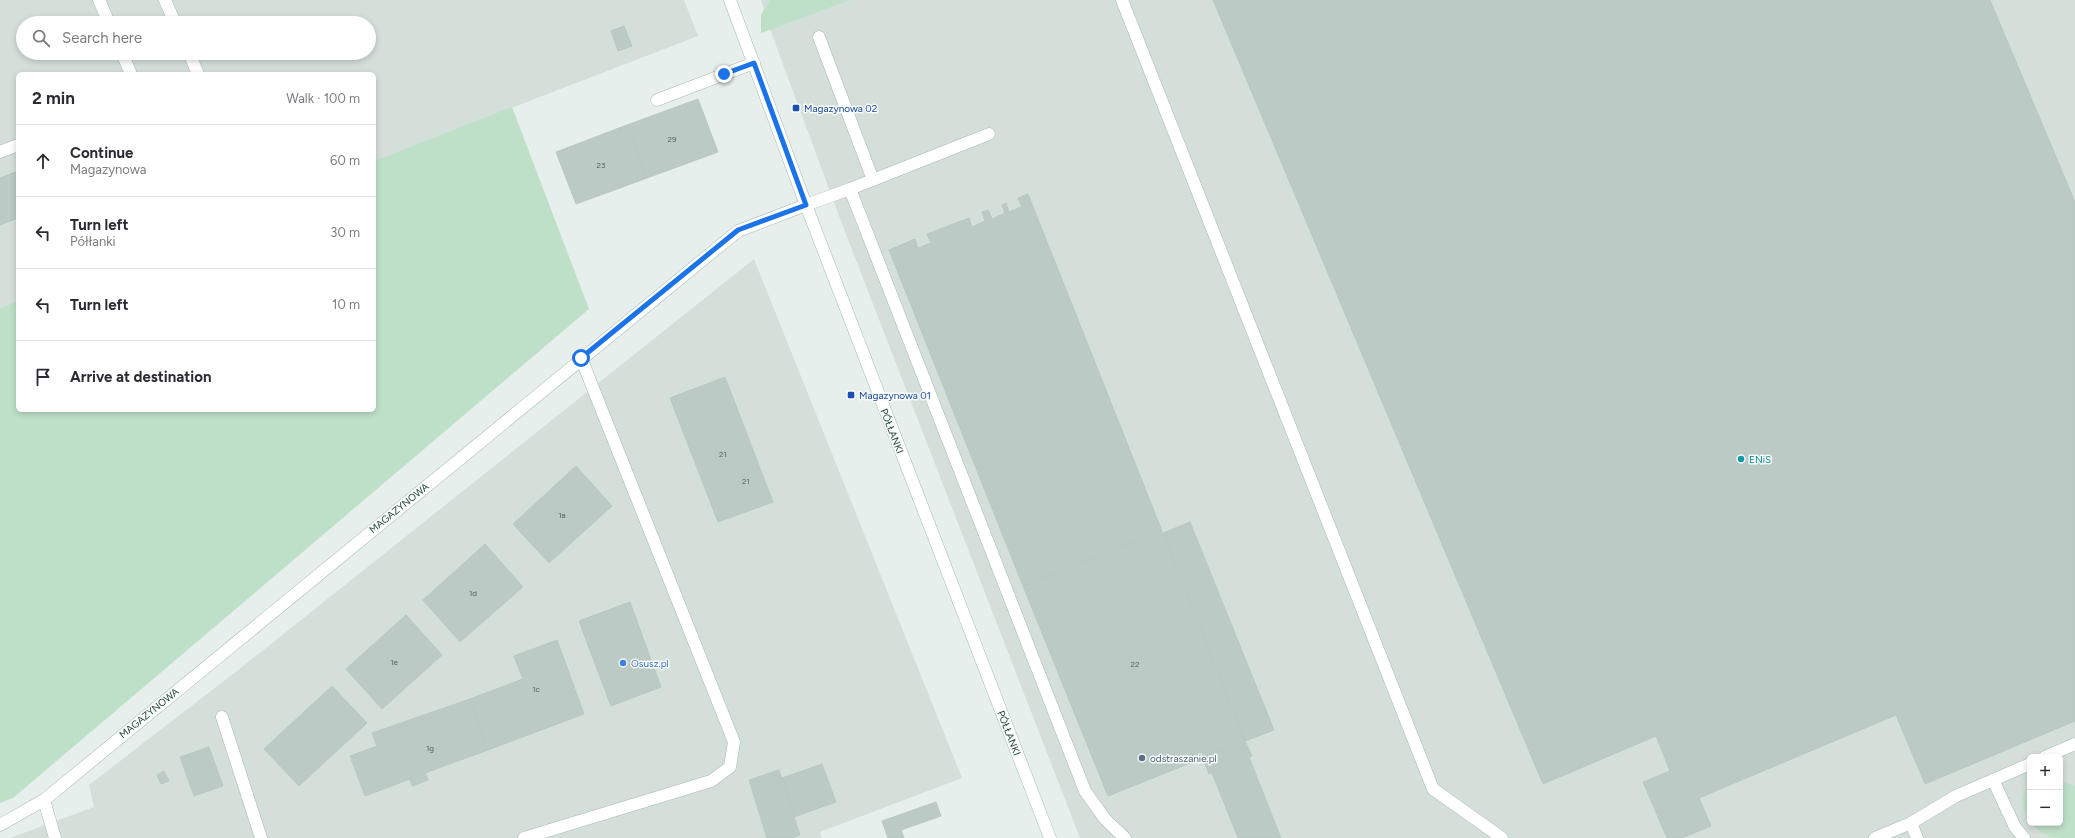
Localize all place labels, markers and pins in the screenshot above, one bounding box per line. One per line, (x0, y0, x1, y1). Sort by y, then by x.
place label: Magazynowa 02 (804, 102, 877, 115)
marker: Magazynowa 02 (791, 103, 801, 113)
place label: Magazynowa 01 (859, 389, 931, 402)
marker: Magazynowa 01 (846, 390, 856, 400)
place label: ENiS (1749, 453, 1771, 466)
marker: ENiS (1736, 454, 1746, 464)
place label: Osusz.pl (631, 657, 669, 670)
marker: Osusz.pl (618, 658, 628, 668)
place label: odstraszanie.pl (1150, 752, 1217, 765)
marker: odstraszanie.pl (1137, 753, 1147, 763)

